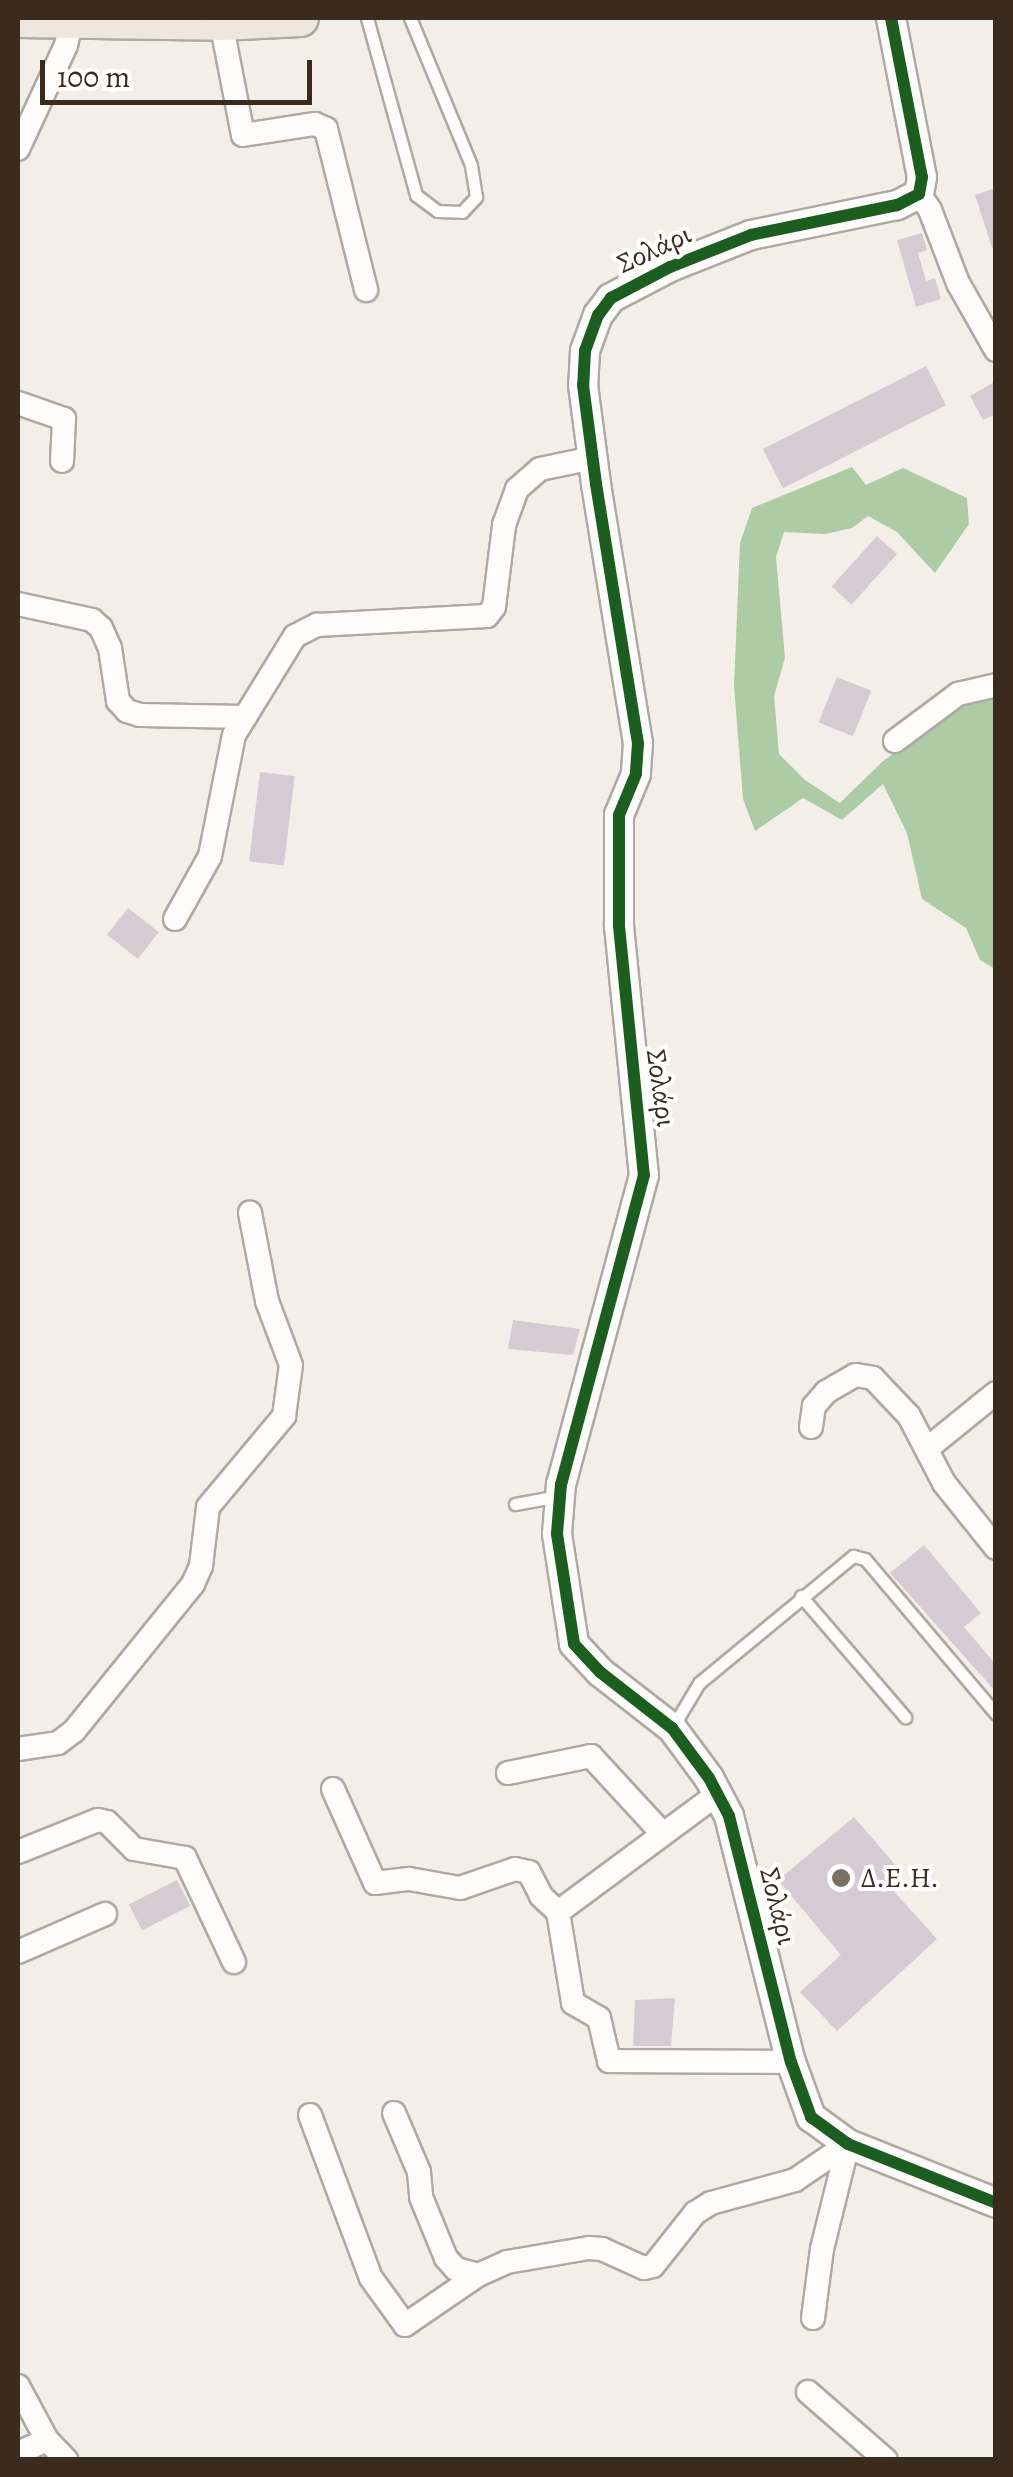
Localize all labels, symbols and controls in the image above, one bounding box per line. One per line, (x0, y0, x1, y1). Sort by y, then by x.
scale bar (45, 40, 318, 102)
text: 100 m (57, 57, 130, 97)
street label: Σολάρι (612, 217, 696, 281)
street label: Σολάρι (639, 1047, 683, 1129)
place label: Δ.Ε.Η. (861, 1861, 939, 1895)
street label: Σολάρι (752, 1864, 804, 1948)
marker: Δ.Ε.Η. (830, 1867, 852, 1889)

